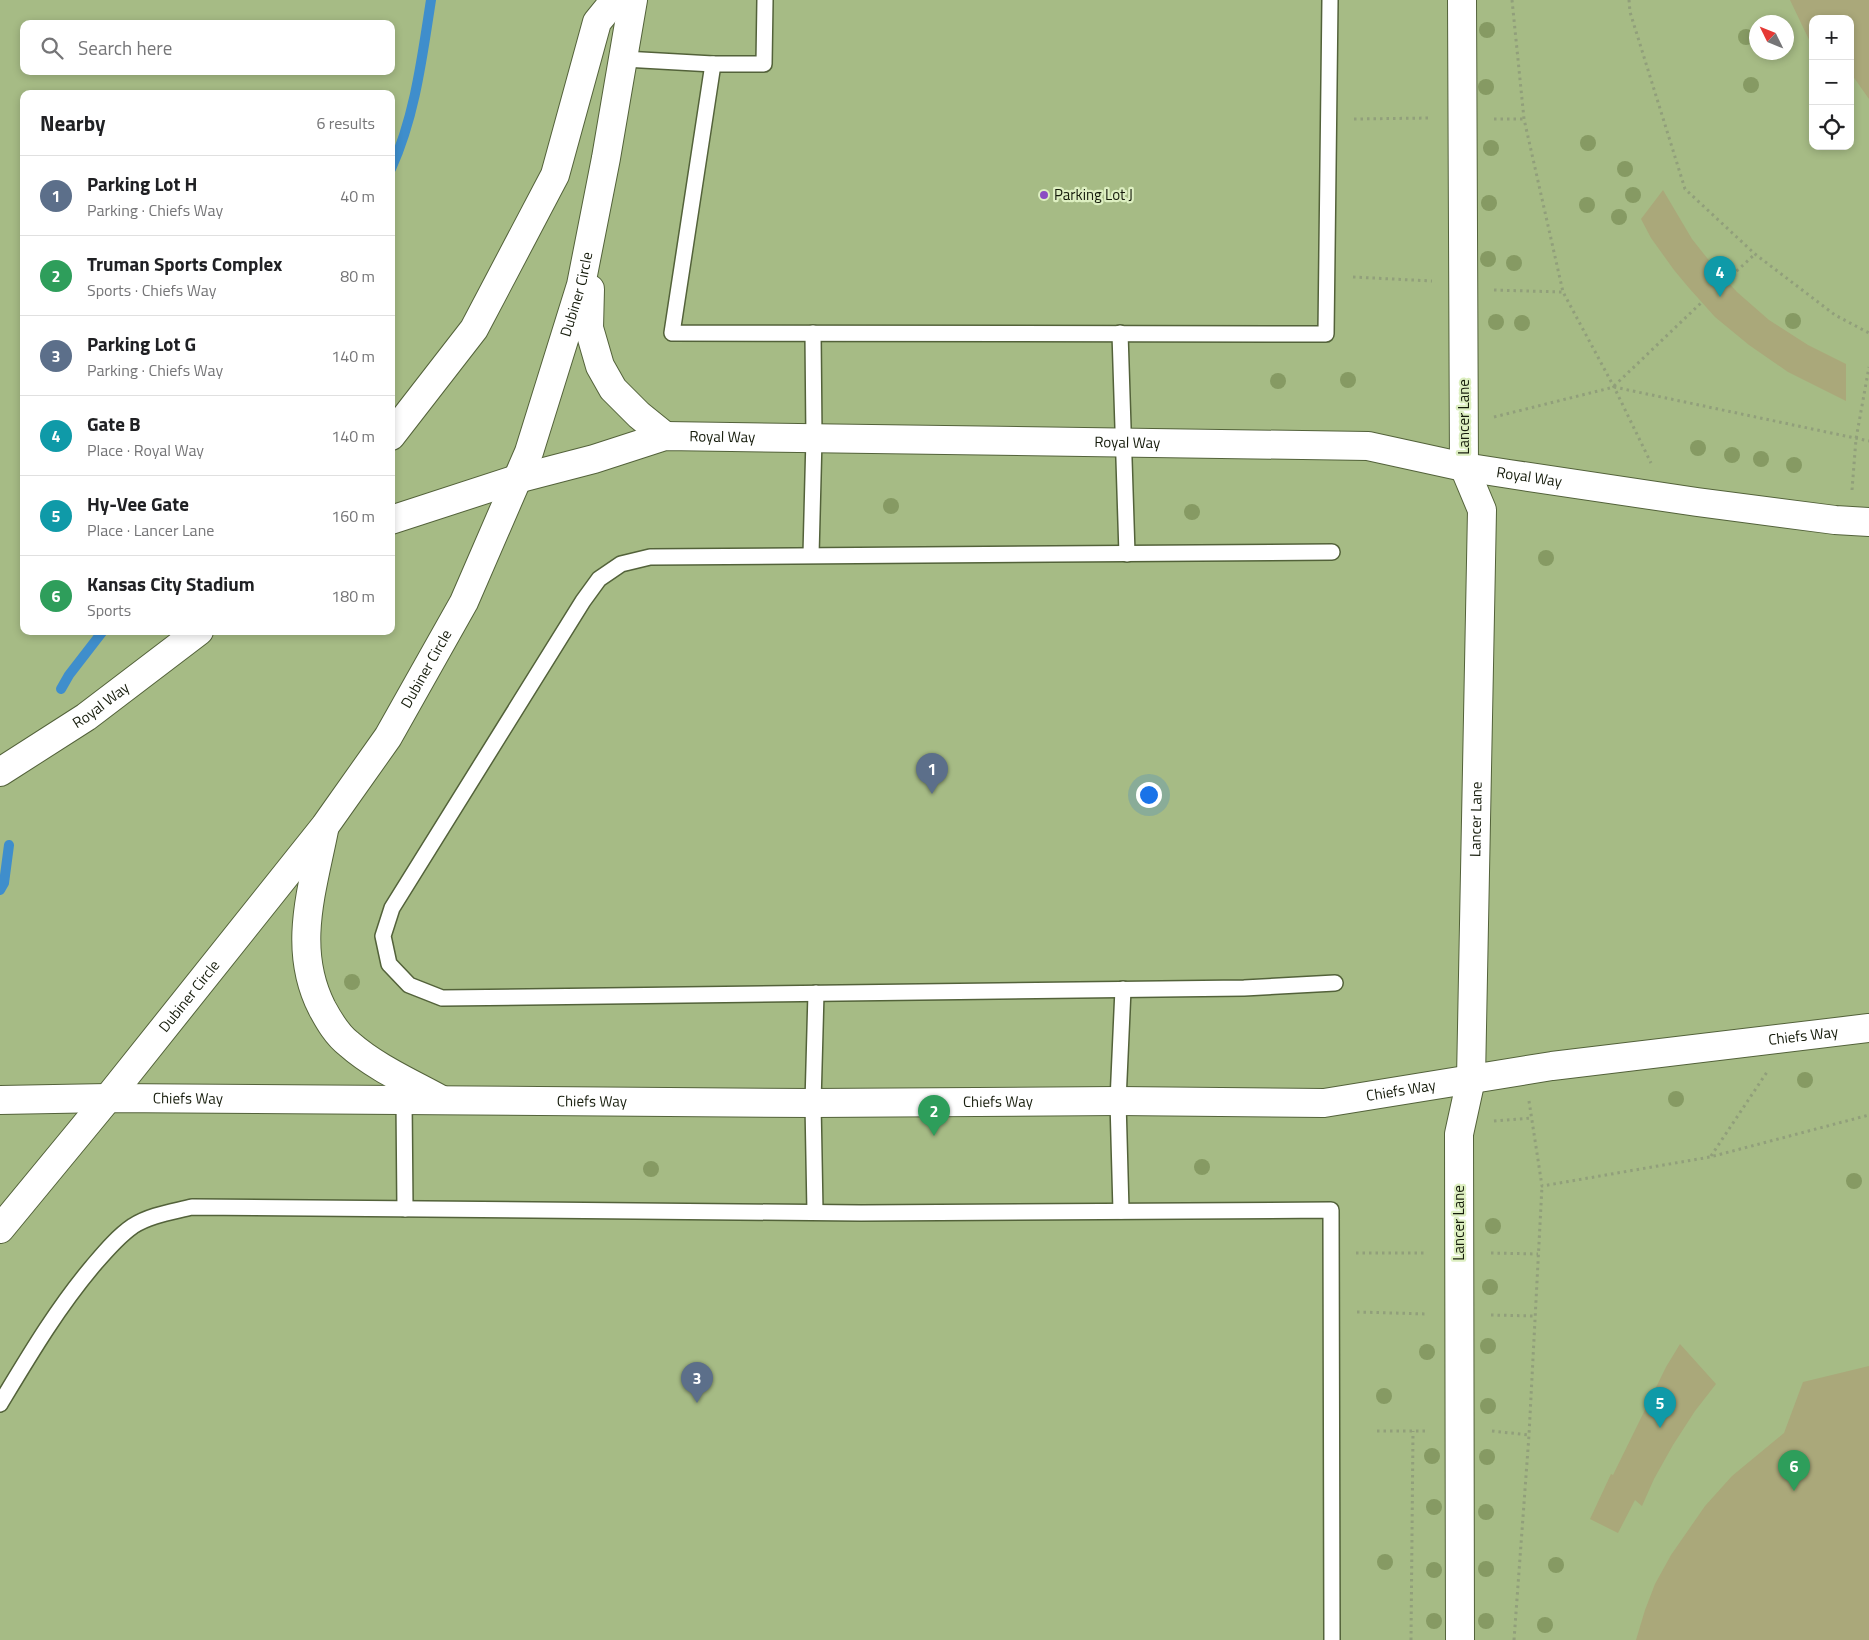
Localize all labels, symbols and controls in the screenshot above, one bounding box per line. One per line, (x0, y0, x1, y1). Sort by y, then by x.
north arrow (1749, 15, 1794, 60)
map controls (1809, 15, 1854, 150)
button: + (1809, 15, 1854, 60)
search box (20, 20, 395, 75)
text: Search here (78, 33, 172, 62)
icon: search (38, 34, 66, 62)
button: − (1809, 60, 1854, 105)
button: locate (1809, 105, 1854, 150)
text: Nearby (40, 107, 105, 139)
text: 6 results (316, 111, 375, 135)
text: Parking Lot H (87, 169, 197, 198)
place label: Parking Lot J (1054, 183, 1133, 206)
text: 1 (52, 184, 60, 208)
text: 40 m (340, 184, 375, 208)
marker: Parking Lot J (1038, 189, 1050, 201)
text: Parking · Chiefs Way (87, 198, 223, 222)
text: Truman Sports Complex (87, 249, 282, 278)
street label: Dubiner Circle (554, 250, 598, 339)
pin: 4 (1704, 256, 1736, 297)
text: 2 (52, 264, 60, 288)
text: 80 m (340, 264, 375, 288)
text: Sports · Chiefs Way (87, 278, 216, 302)
text: Parking Lot G (87, 329, 196, 358)
text: 3 (52, 344, 60, 368)
text: 140 m (331, 344, 375, 368)
text: Parking · Chiefs Way (87, 358, 223, 382)
street label: Lancer Lane (1452, 379, 1475, 455)
text: Gate B (87, 409, 141, 438)
text: 4 (52, 424, 60, 448)
text: 140 m (331, 424, 375, 448)
street label: Royal Way (689, 424, 756, 448)
street label: Royal Way (1094, 430, 1160, 454)
text: Place · Royal Way (87, 438, 204, 462)
street label: Royal Way (1495, 460, 1564, 493)
text: Hy-Vee Gate (87, 489, 189, 518)
text: 5 (52, 504, 60, 528)
text: 160 m (331, 504, 375, 528)
text: Place · Lancer Lane (87, 518, 214, 542)
text: Kansas City Stadium (87, 569, 255, 598)
text: 6 (52, 584, 60, 608)
text: 180 m (331, 584, 375, 608)
text: Sports (87, 598, 131, 622)
street label: Dubiner Circle (395, 625, 457, 712)
street label: Royal Way (68, 676, 134, 734)
pin: 1 (916, 753, 948, 794)
street label: Lancer Lane (1463, 781, 1488, 857)
your location (1136, 782, 1162, 808)
street label: Dubiner Circle (153, 955, 225, 1037)
street label: Chiefs Way (1767, 1020, 1839, 1051)
street label: Chiefs Way (1364, 1073, 1437, 1107)
street label: Chiefs Way (153, 1086, 223, 1110)
street label: Chiefs Way (557, 1089, 627, 1113)
street label: Chiefs Way (963, 1090, 1033, 1113)
pin: 2 (918, 1095, 950, 1136)
street label: Lancer Lane (1447, 1185, 1470, 1261)
pin: 3 (681, 1362, 713, 1403)
pin: 5 (1644, 1387, 1676, 1428)
pin: 6 (1778, 1450, 1810, 1491)

